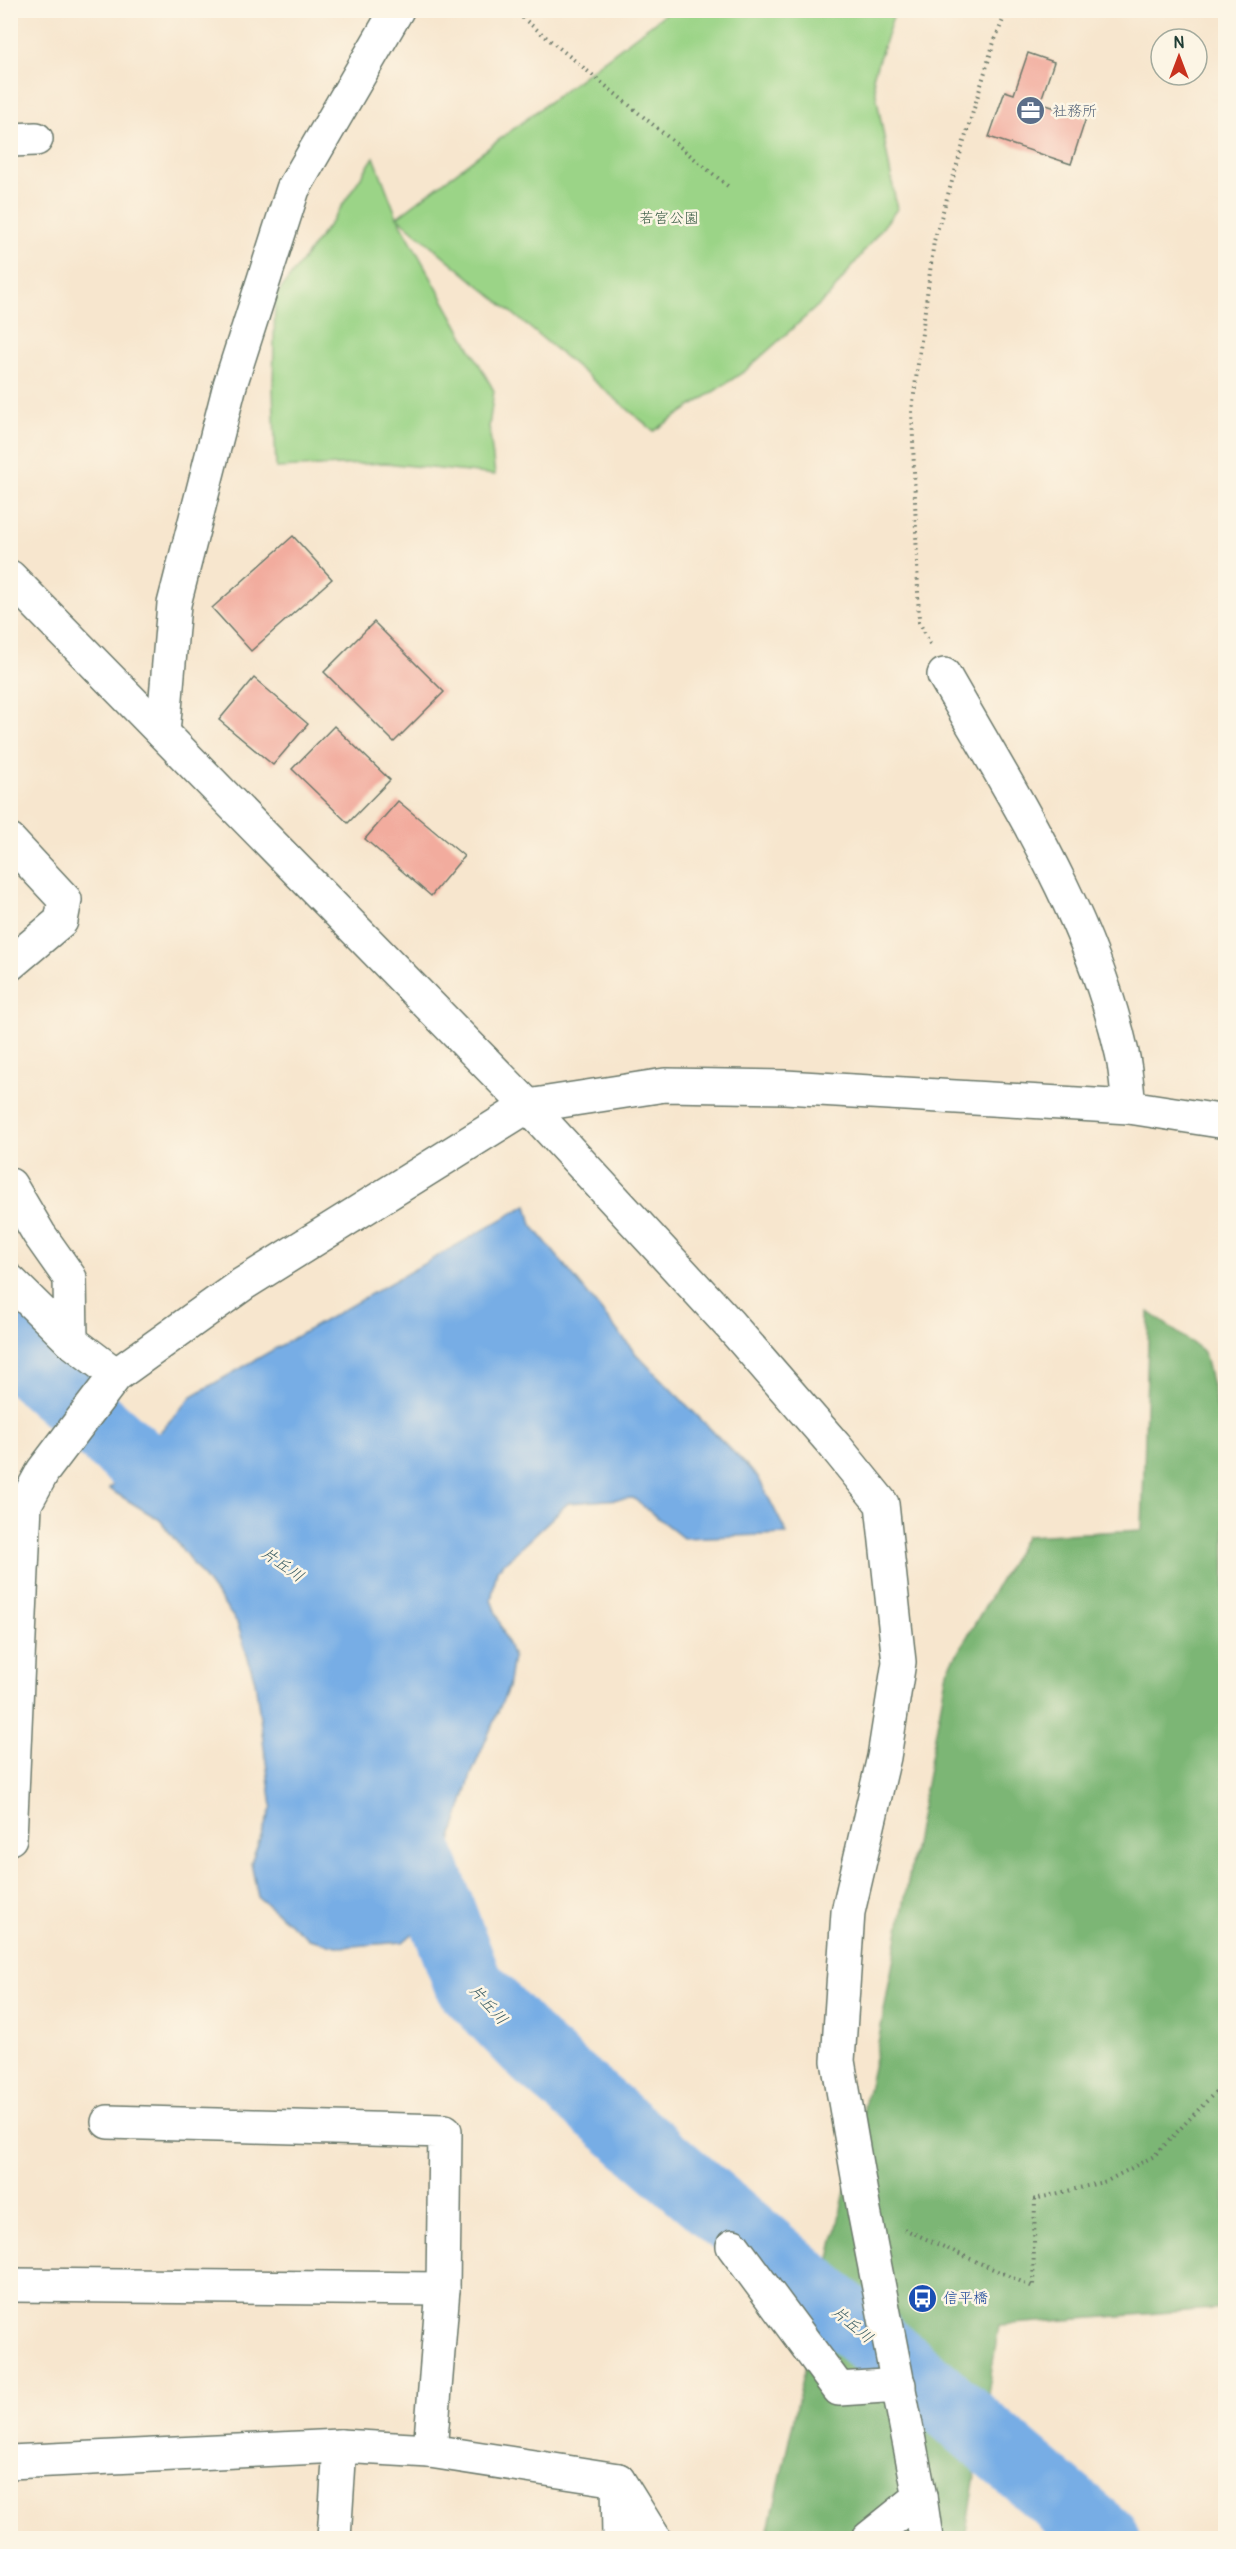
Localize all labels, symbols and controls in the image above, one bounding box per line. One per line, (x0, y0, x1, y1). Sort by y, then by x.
north arrow (1149, 27, 1209, 87)
text: N (1174, 33, 1185, 53)
office icon: 社務所 (1015, 95, 1047, 127)
place label: 社務所 (1052, 102, 1097, 121)
park label: 若宮公園 (639, 209, 699, 228)
water label: 片丘川 (257, 1543, 308, 1587)
water label: 片丘川 (465, 1980, 512, 2029)
bus stop icon: 信平橋 (906, 2282, 938, 2314)
place label: 信平橋 (943, 2289, 988, 2308)
water label: 片丘川 (828, 2302, 877, 2348)

